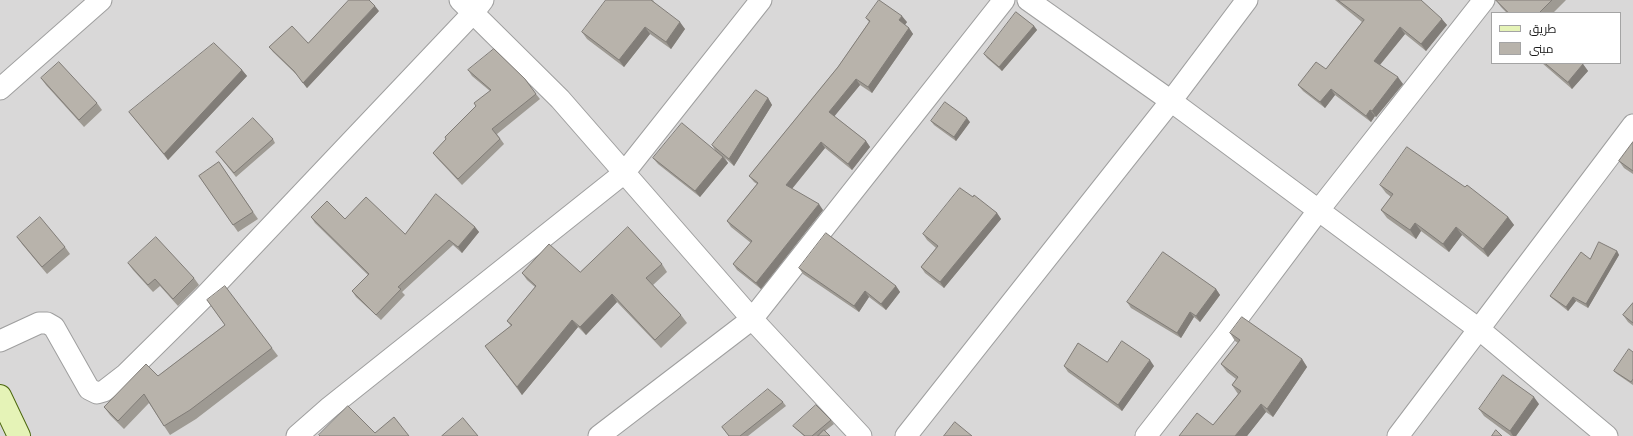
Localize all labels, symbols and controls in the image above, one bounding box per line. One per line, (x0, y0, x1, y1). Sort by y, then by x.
legend (1491, 12, 1621, 64)
text: طريق (1529, 22, 1556, 36)
text: مبنى (1529, 42, 1554, 56)

